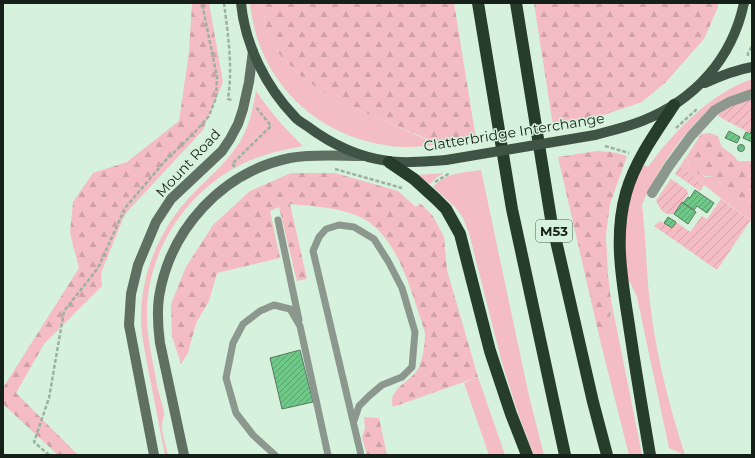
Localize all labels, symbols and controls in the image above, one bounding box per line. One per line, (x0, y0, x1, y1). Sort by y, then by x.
street label: Clatterbridge Interchange (422, 109, 606, 155)
street label: Mount Road (152, 125, 224, 201)
road number: M53 (536, 220, 572, 242)

